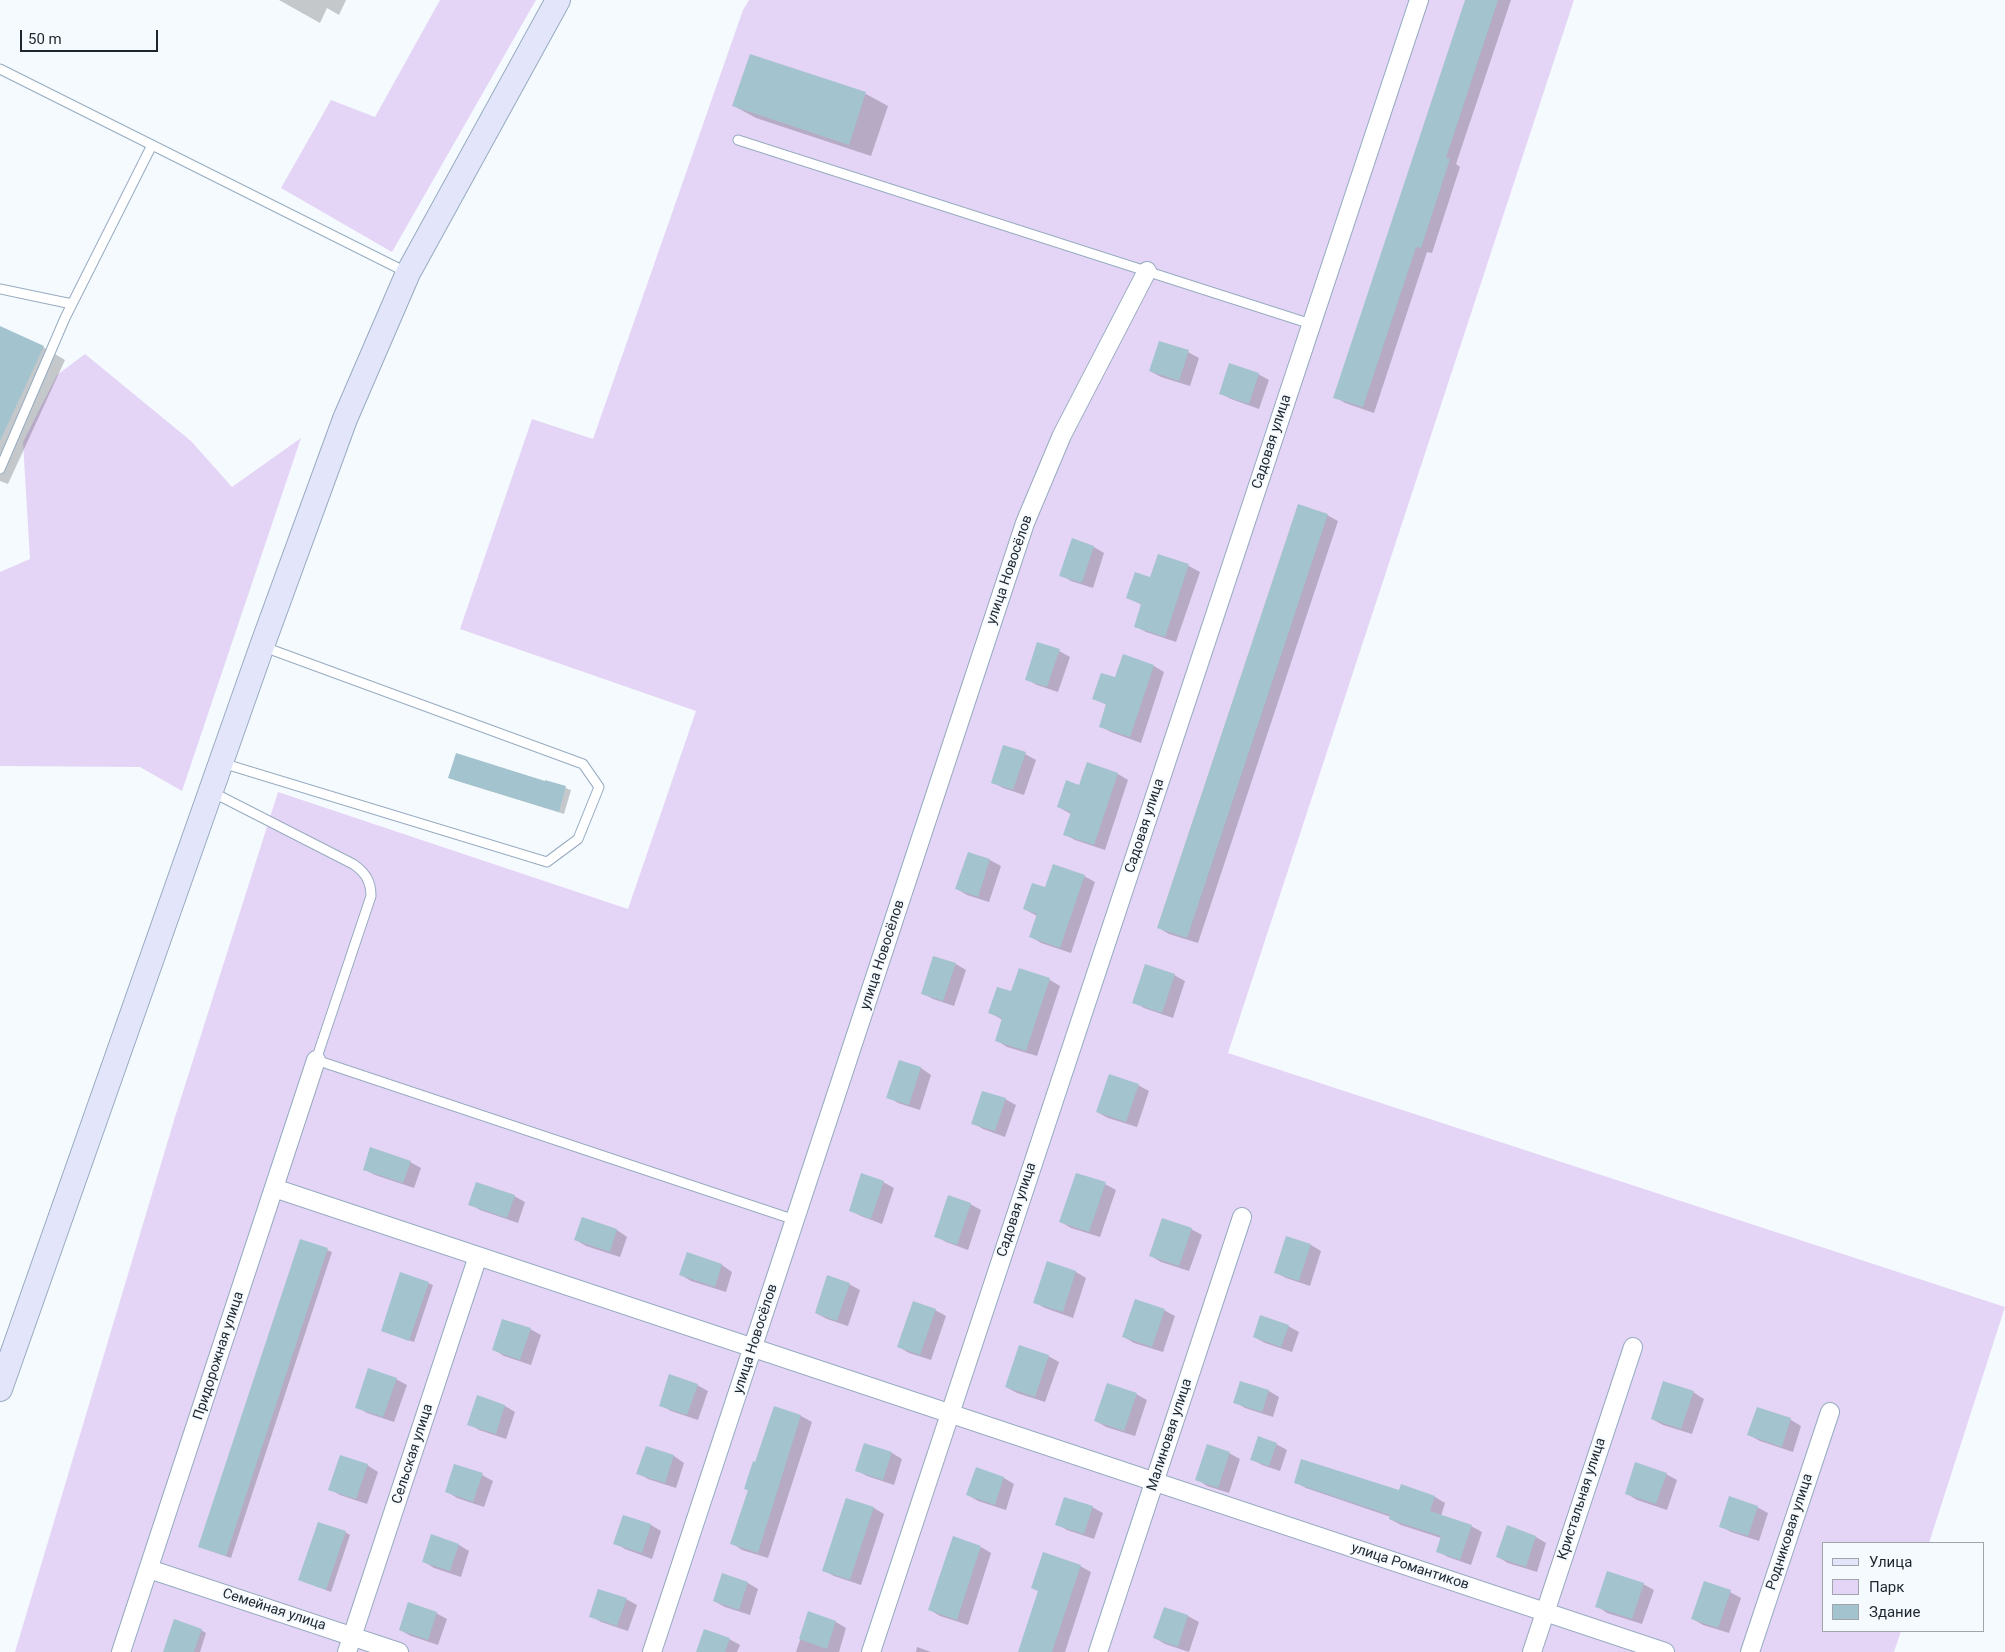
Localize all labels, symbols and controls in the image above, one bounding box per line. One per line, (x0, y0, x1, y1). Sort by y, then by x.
scale bar (22, 20, 160, 52)
text: 50 m (28, 30, 62, 48)
street label: Садовая улица (1249, 393, 1295, 491)
street label: улица Новосёлов (983, 513, 1037, 627)
street label: Садовая улица (1122, 777, 1168, 875)
street label: улица Новосёлов (857, 898, 909, 1012)
street label: Садовая улица (994, 1161, 1040, 1259)
street label: улица Новосёлов (730, 1282, 782, 1396)
street label: Придорожная улица (190, 1290, 248, 1422)
street label: Малиновая улица (1144, 1377, 1196, 1493)
street label: Сельская улица (389, 1402, 437, 1506)
street label: Кристальная улица (1554, 1436, 1610, 1562)
street label: Родниковая улица (1763, 1472, 1817, 1592)
street label: улица Романтиков (1349, 1540, 1471, 1594)
legend (1822, 1542, 1985, 1632)
text: Улица (1869, 1553, 1912, 1571)
text: Парк (1869, 1578, 1904, 1596)
street label: Семейная улица (220, 1585, 328, 1635)
text: Здание (1869, 1603, 1920, 1621)

